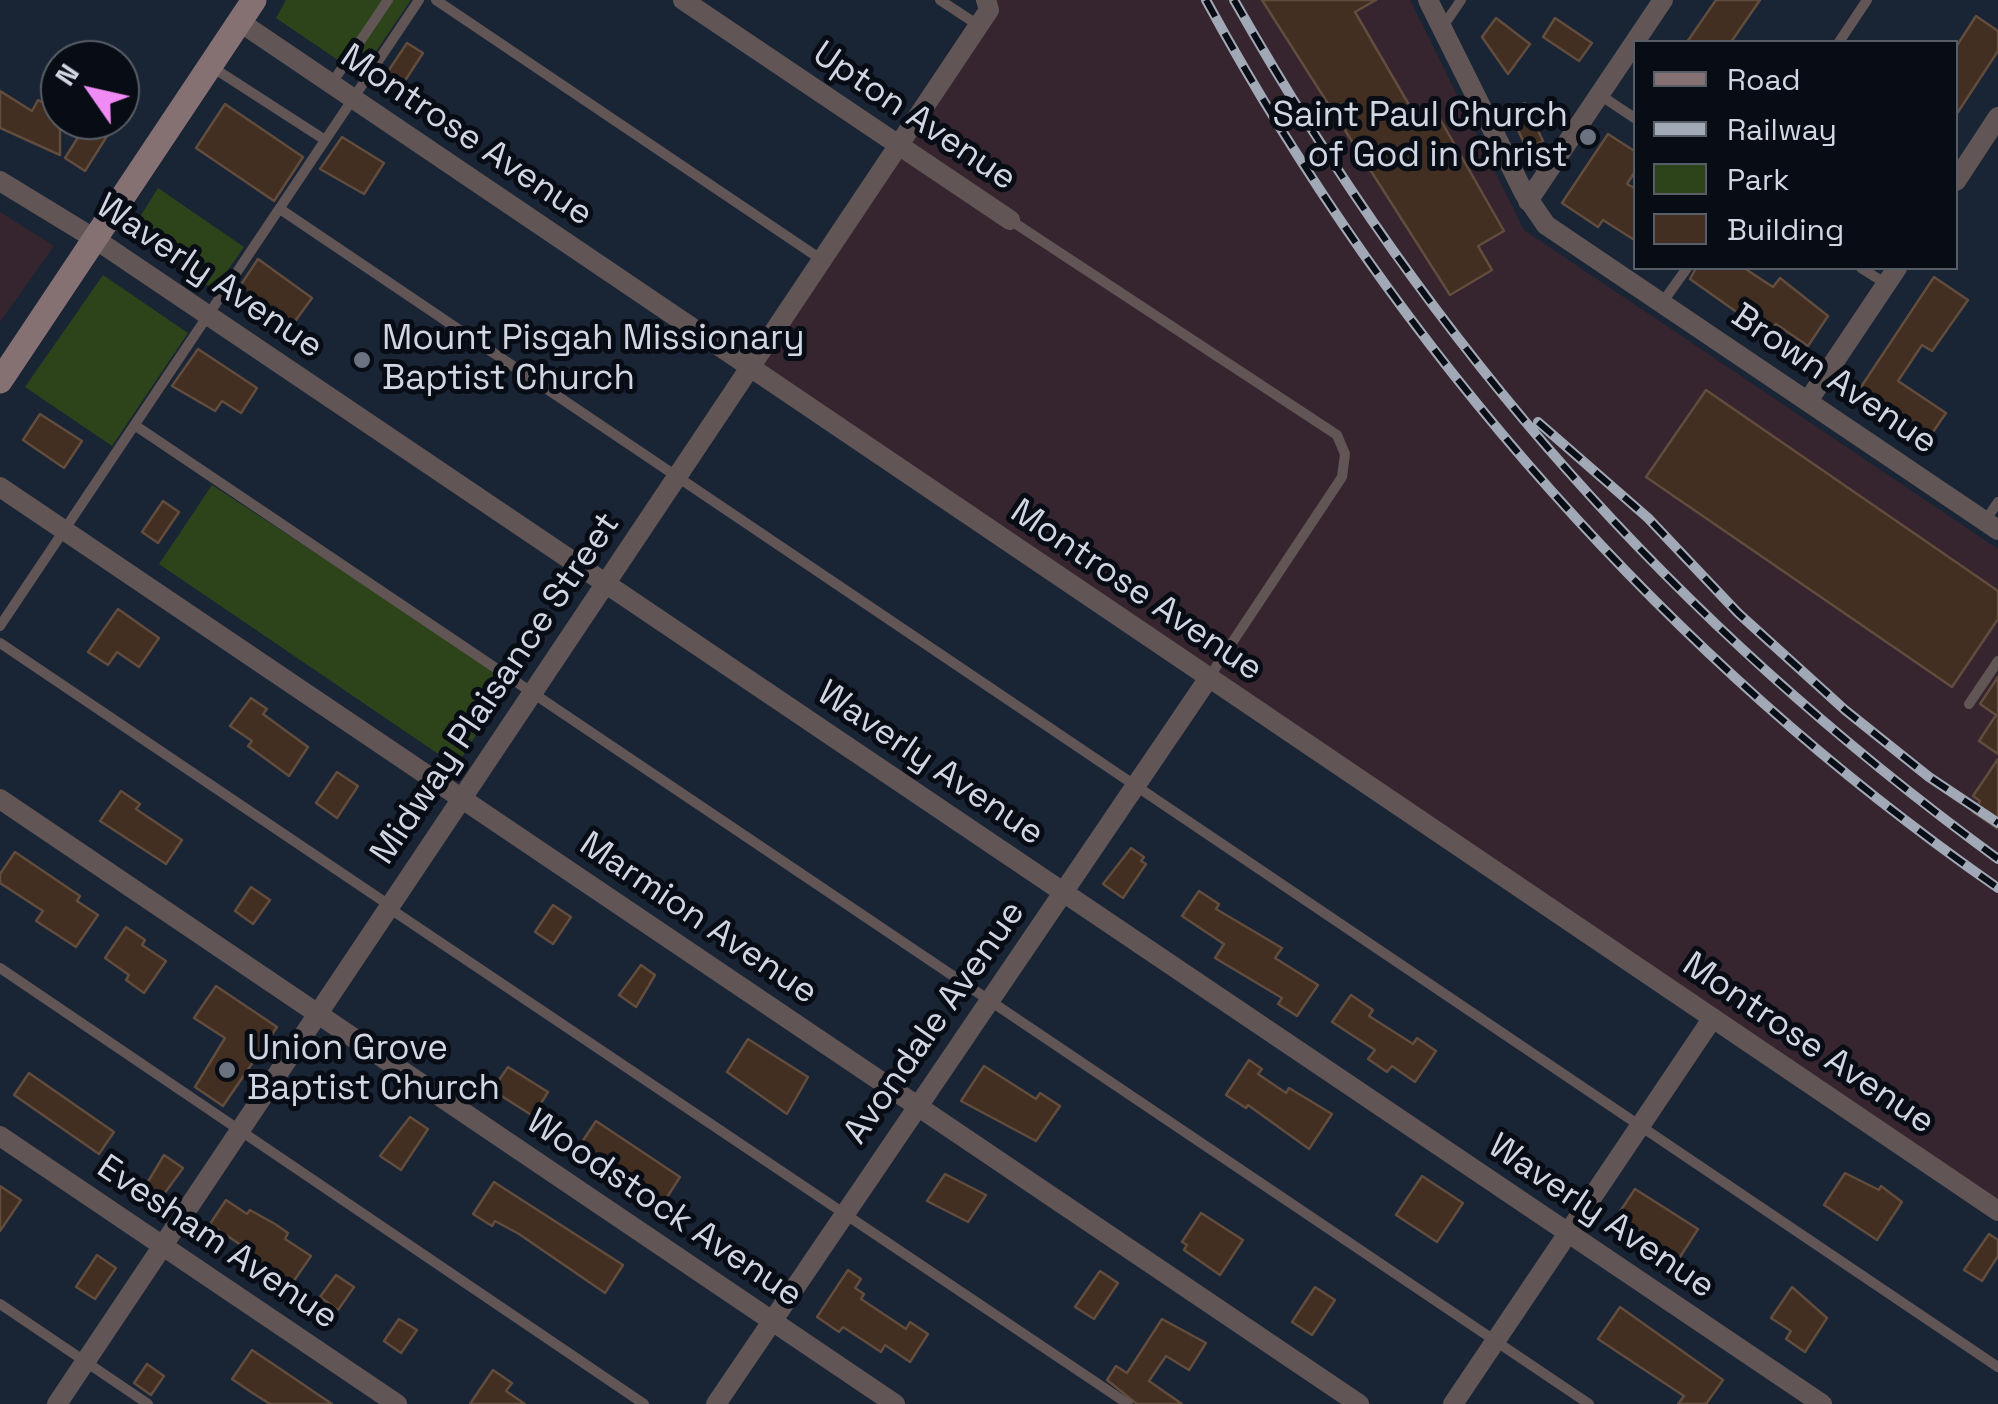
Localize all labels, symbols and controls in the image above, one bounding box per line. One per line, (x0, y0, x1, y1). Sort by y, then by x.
street label: Upton Avenue (804, 34, 1024, 200)
street label: Montrose Avenue (332, 36, 600, 236)
north arrow (40, 40, 140, 140)
legend (1633, 40, 1958, 270)
text: N (47, 57, 87, 92)
text: Road (1727, 60, 1801, 99)
place label: Saint Paul Church of God in Christ (1272, 96, 1568, 178)
text: Railway (1727, 110, 1837, 149)
marker: Saint Paul Church of God in Christ (1577, 126, 1599, 148)
text: Park (1727, 160, 1789, 199)
street label: Waverly Avenue (88, 186, 330, 368)
text: Building (1727, 210, 1844, 249)
street label: Brown Avenue (1723, 296, 1945, 464)
place label: Mount Pisgah Missionary Baptist Church (382, 319, 805, 401)
marker: Mount Pisgah Missionary Baptist Church (351, 349, 373, 371)
street label: Montrose Avenue (1002, 491, 1270, 691)
street label: Midway Plaisance Street (363, 505, 629, 873)
street label: Waverly Avenue (809, 673, 1051, 855)
street label: Marmion Avenue (571, 824, 825, 1014)
street label: Avondale Avenue (835, 893, 1035, 1153)
street label: Montrose Avenue (1674, 944, 1942, 1144)
place label: Union Grove Baptist Church (247, 1029, 500, 1111)
marker: Union Grove Baptist Church (216, 1059, 238, 1081)
street label: Woodstock Avenue (518, 1101, 810, 1317)
street label: Waverly Avenue (1480, 1126, 1722, 1308)
street label: Evesham Avenue (89, 1147, 345, 1339)

